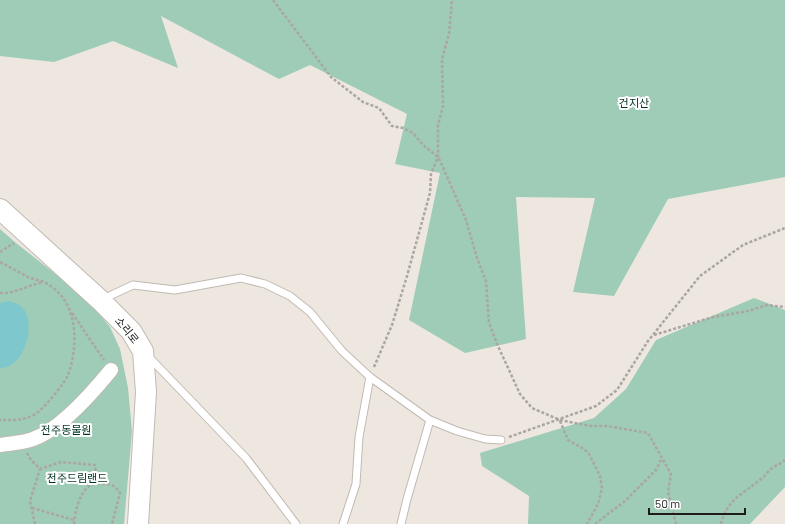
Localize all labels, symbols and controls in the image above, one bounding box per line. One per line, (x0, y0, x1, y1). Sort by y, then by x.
park label: 건지산 (619, 96, 649, 109)
street label: 소리로 (113, 314, 142, 346)
park label: 전주동물원 (41, 423, 91, 436)
park label: 전주드림랜드 (47, 471, 107, 484)
scale bar (649, 490, 745, 516)
text: 50 m (655, 496, 680, 510)

